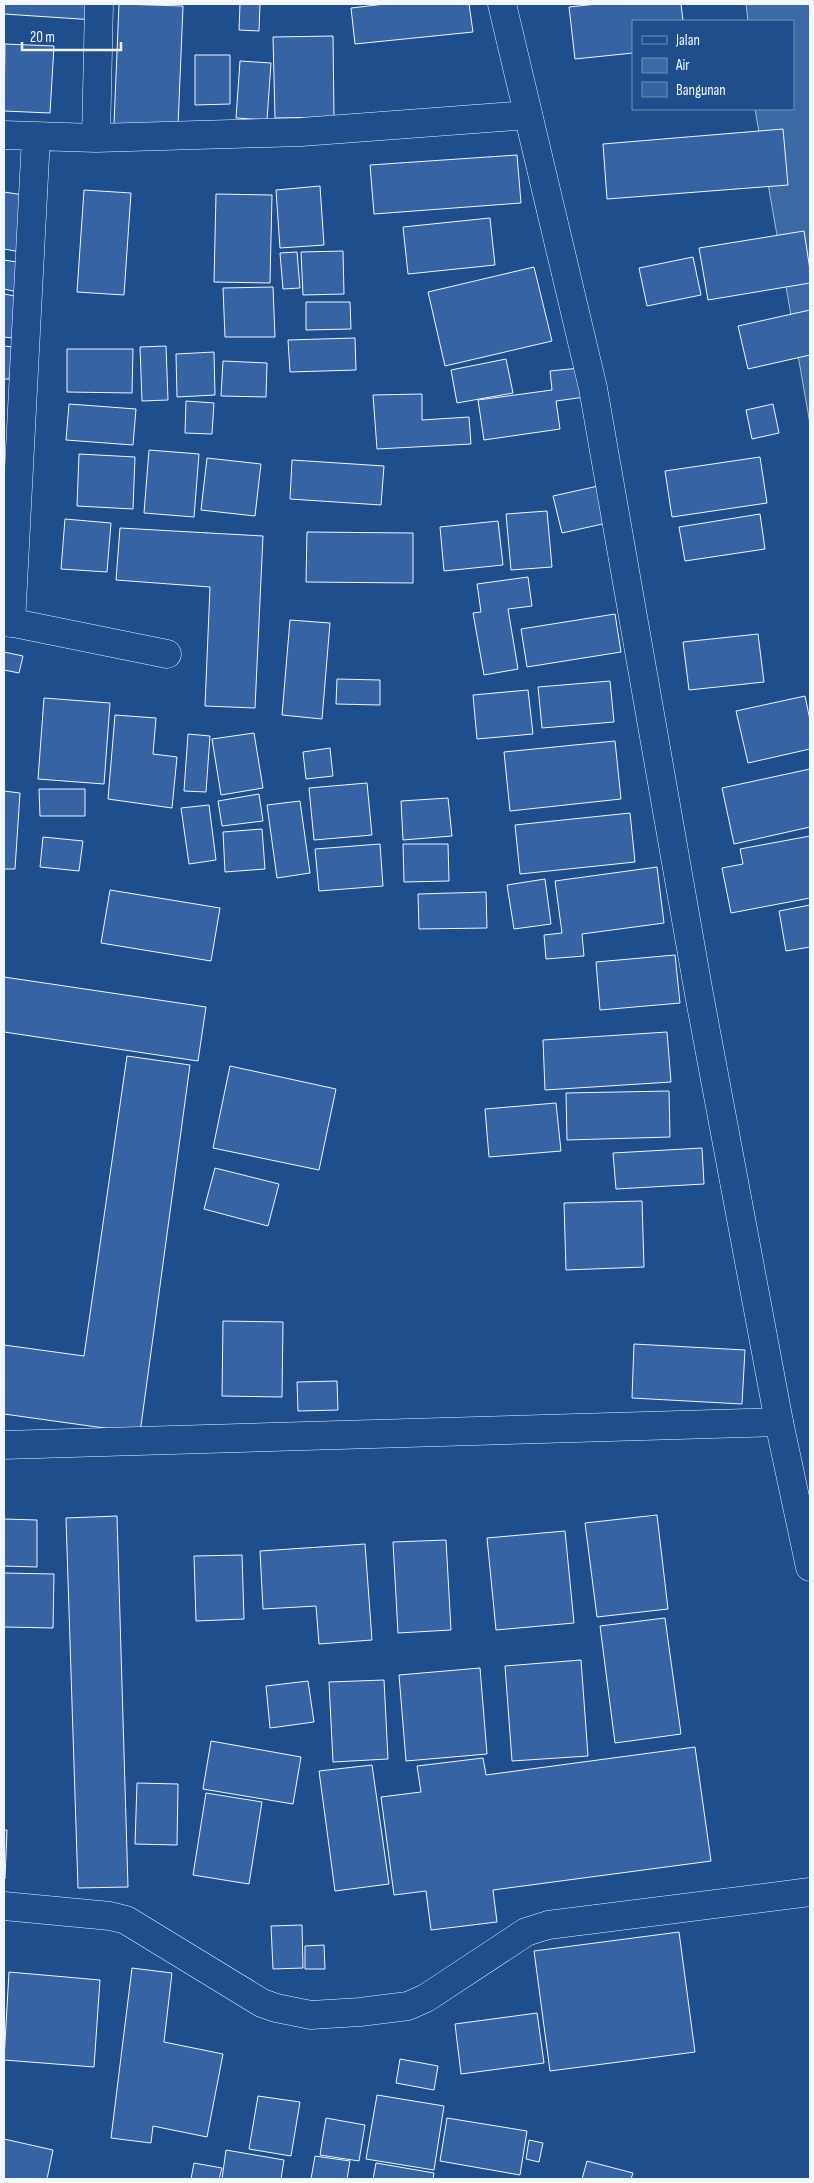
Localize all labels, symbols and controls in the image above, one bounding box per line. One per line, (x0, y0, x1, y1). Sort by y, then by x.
scale bar (22, 20, 121, 52)
legend (632, 20, 794, 110)
text: 20 m (30, 28, 55, 47)
text: Jalan (675, 31, 700, 50)
text: Air (675, 56, 690, 75)
text: Bangunan (676, 81, 726, 100)

